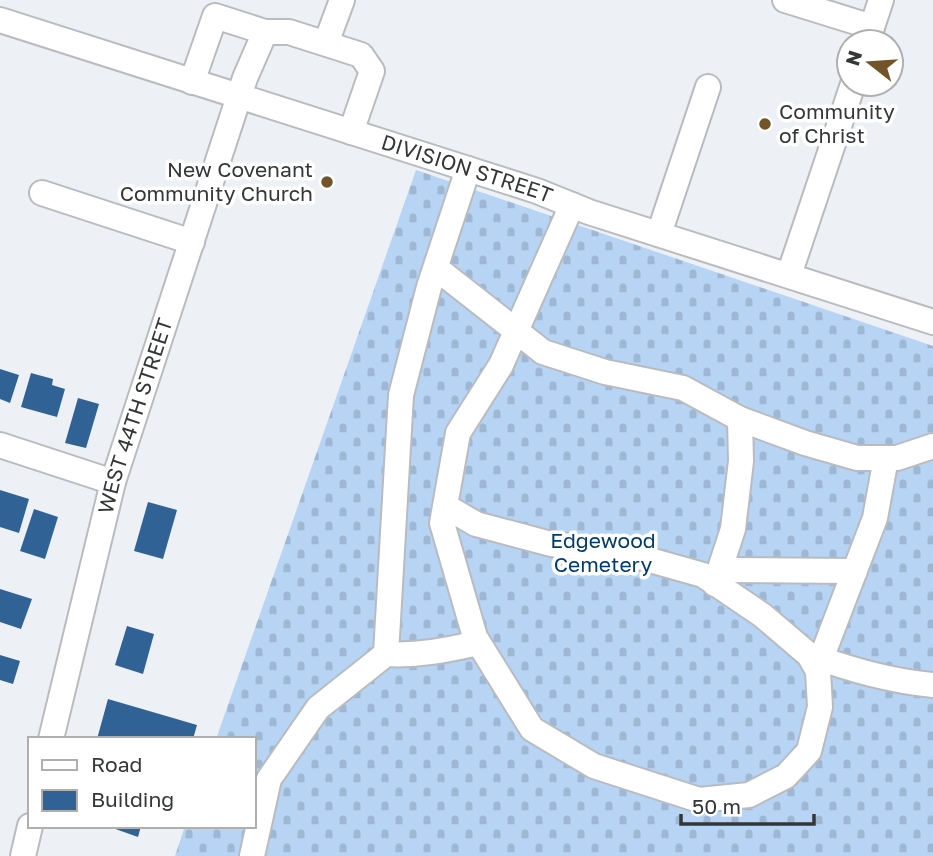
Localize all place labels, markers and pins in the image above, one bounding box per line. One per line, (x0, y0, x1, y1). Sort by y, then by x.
place label: Community of Christ (779, 98, 895, 148)
marker: Community of Christ (757, 116, 773, 132)
place label: New Covenant Community Church (120, 156, 313, 206)
marker: New Covenant Community Church (319, 174, 335, 190)

